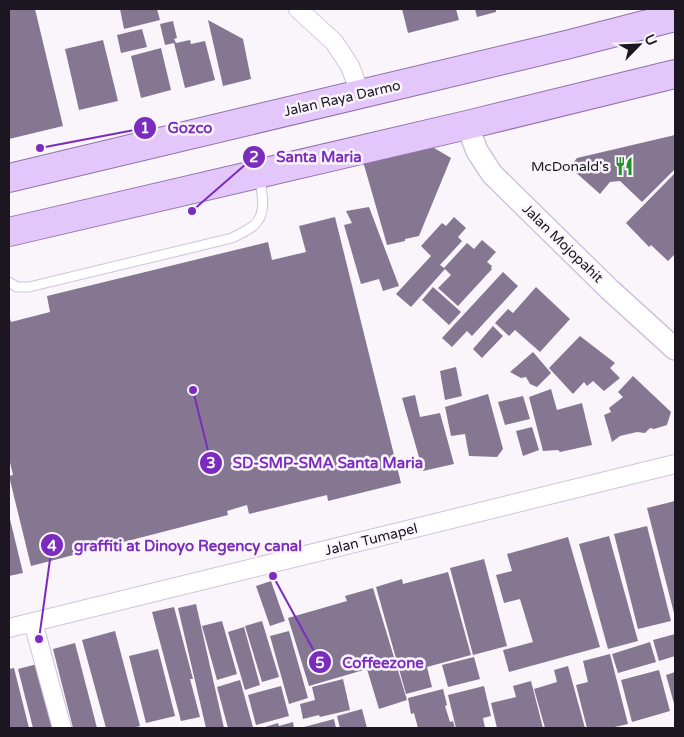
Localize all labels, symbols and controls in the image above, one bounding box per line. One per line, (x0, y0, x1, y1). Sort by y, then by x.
north arrow (614, 20, 664, 70)
text: U (640, 32, 660, 48)
street label: Jalan Raya Darmo (282, 77, 402, 120)
callout: Gozco (132, 113, 222, 143)
text: 1 (140, 119, 150, 137)
text: Gozco (167, 119, 213, 137)
callout: Santa Maria (241, 142, 372, 172)
text: 2 (249, 148, 259, 166)
text: Santa Maria (276, 148, 362, 166)
restaurant icon: McDonald's (613, 155, 635, 177)
place label: McDonald's (531, 158, 609, 175)
street label: Jalan Mojopahit (519, 200, 607, 287)
callout: SD-SMP-SMA Santa Maria (198, 448, 434, 478)
text: 3 (206, 454, 216, 472)
text: SD-SMP-SMA Santa Maria (233, 454, 423, 472)
street label: Jalan Tumapel (323, 520, 419, 559)
callout: graffiti at Dinoyo Regency canal (39, 530, 312, 560)
text: 4 (47, 537, 57, 555)
text: graffiti at Dinoyo Regency canal (74, 537, 302, 556)
callout: Coffeezone (307, 647, 434, 677)
text: 5 (315, 654, 325, 672)
text: Coffeezone (342, 654, 424, 672)

